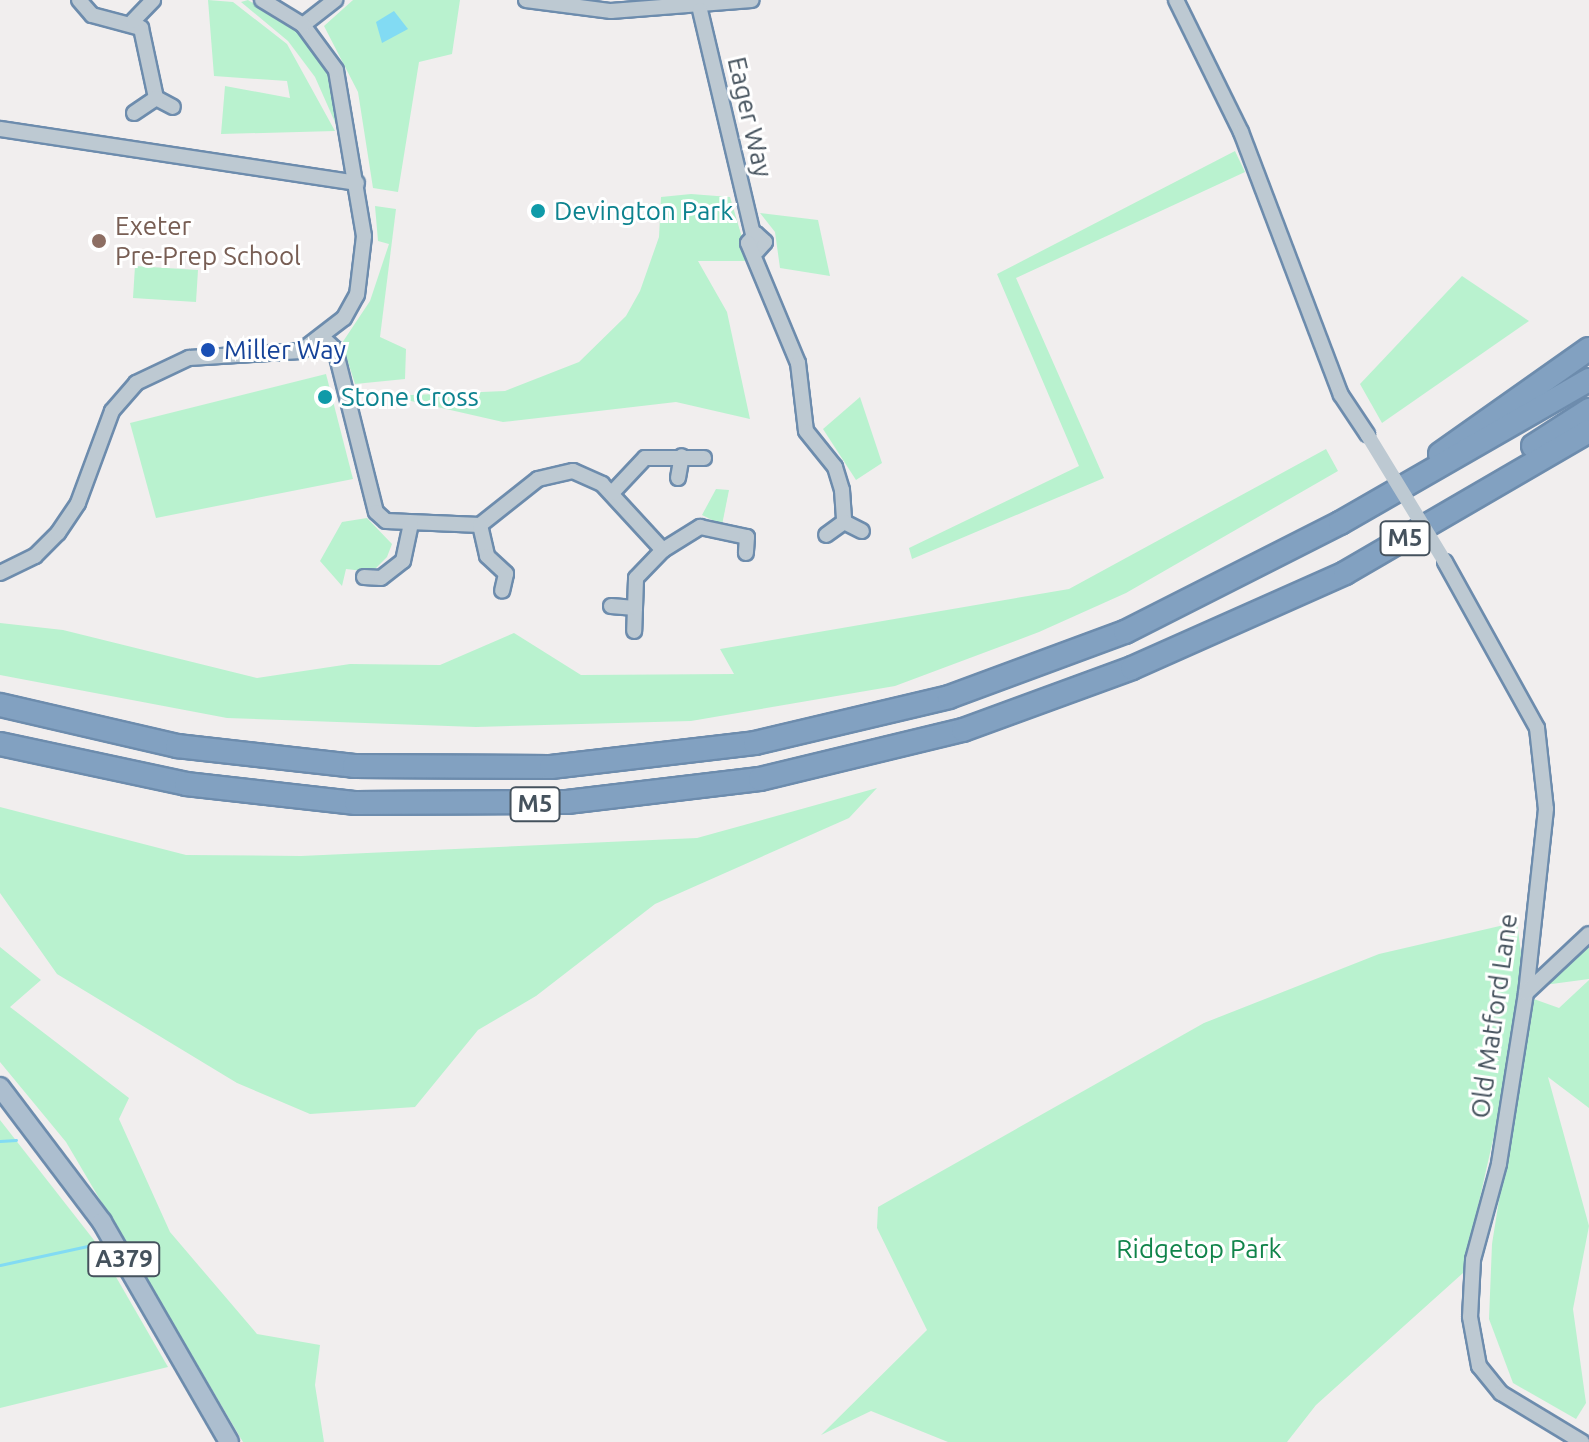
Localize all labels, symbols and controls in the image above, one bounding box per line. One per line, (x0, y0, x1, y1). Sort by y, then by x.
street label: Eager Way (721, 54, 779, 180)
place label: Devington Park (554, 195, 733, 227)
marker: Devington Park (529, 202, 547, 220)
place label: Exeter Pre-Prep School (115, 210, 301, 272)
marker: Exeter Pre-Prep School (90, 232, 108, 250)
place label: Miller Way (224, 334, 346, 366)
marker: Miller Way (199, 341, 217, 359)
place label: Stone Cross (341, 381, 479, 413)
marker: Stone Cross (316, 388, 334, 406)
road number: M5 (1379, 518, 1431, 558)
road number: M5 (509, 784, 561, 824)
street label: Old Matford Lane (1464, 912, 1524, 1120)
park label: Ridgetop Park (1116, 1233, 1282, 1265)
road number: A379 (86, 1239, 162, 1279)

